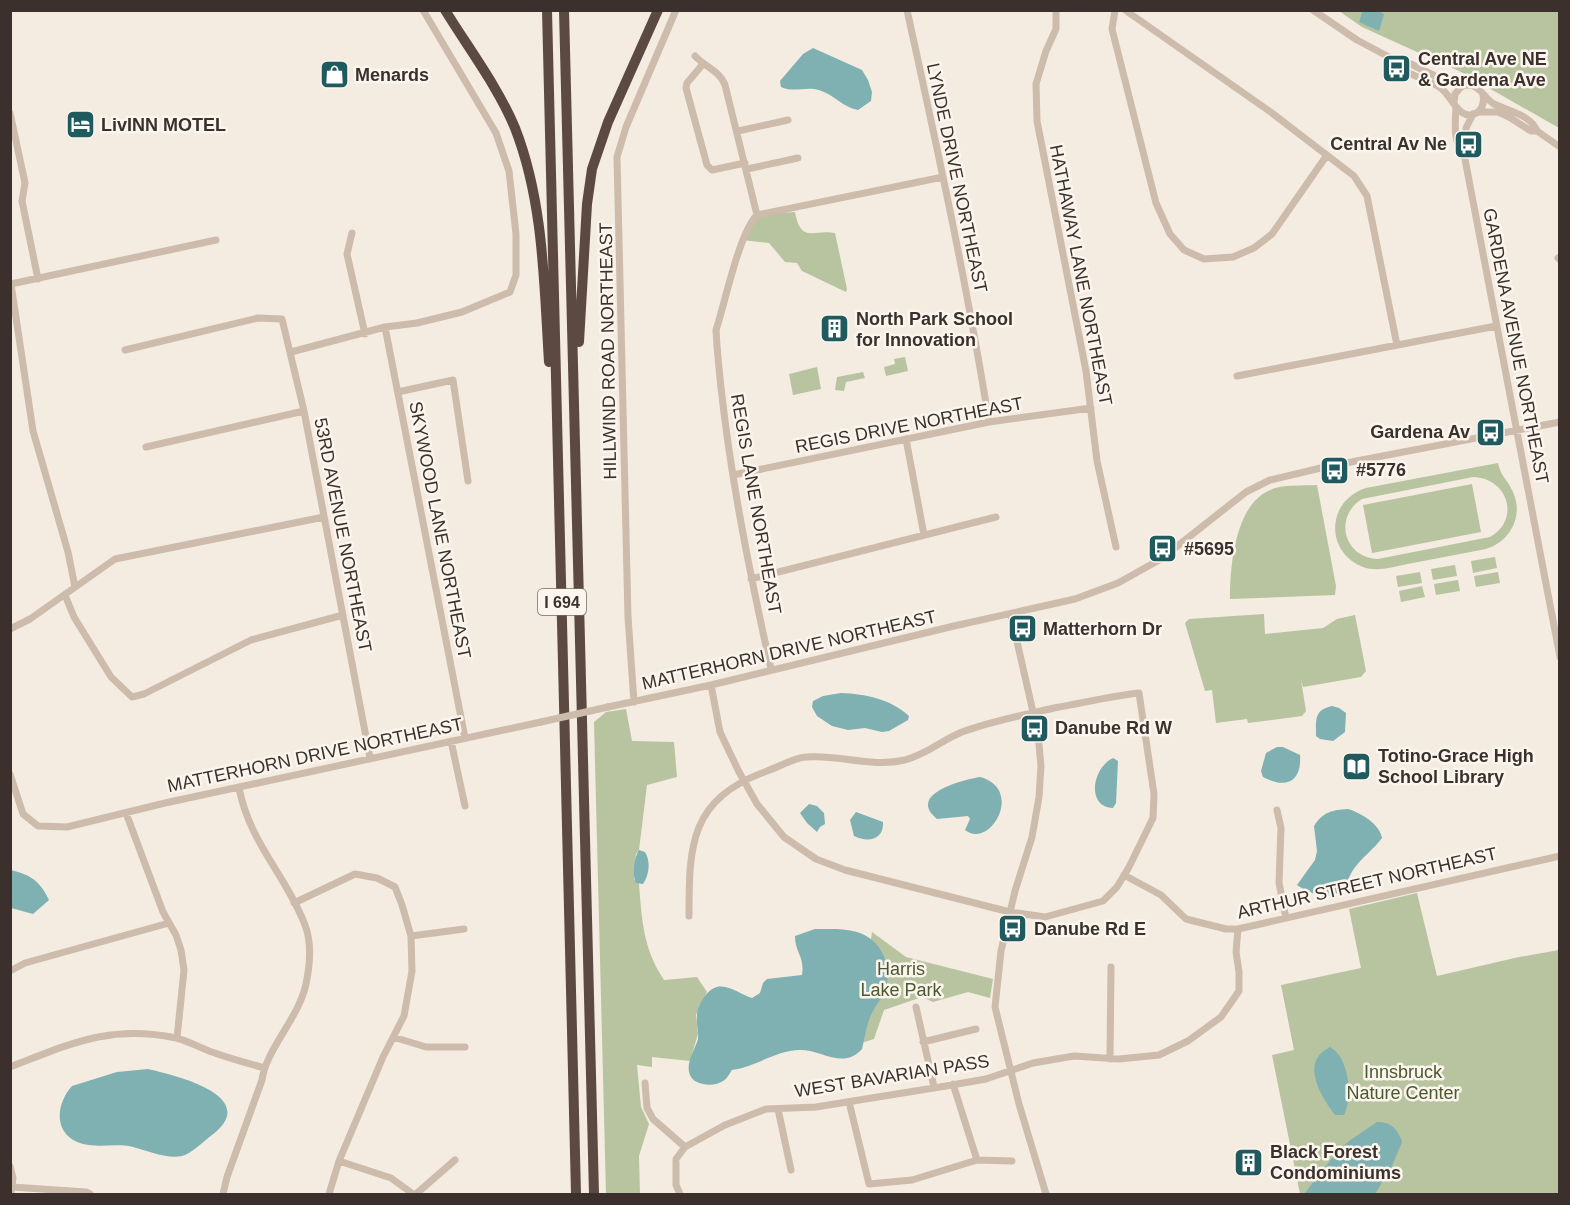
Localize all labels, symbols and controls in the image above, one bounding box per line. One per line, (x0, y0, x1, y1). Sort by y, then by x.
place label: Central Ave NE & Gardena Ave (1418, 49, 1547, 90)
bus stop icon: Central Ave NE & Gardena Ave (1381, 53, 1413, 85)
shop icon: Menards (318, 59, 350, 91)
street label: LYNDE DRIVE NORTHEAST (923, 61, 991, 295)
place label: Menards (355, 65, 429, 85)
hotel icon: LivINN MOTEL (64, 109, 96, 141)
place label: LivINN MOTEL (101, 115, 226, 135)
bus stop icon: Central Av Ne (1452, 128, 1484, 160)
place label: Central Av Ne (1330, 134, 1447, 154)
street label: HATHAWAY LANE NORTHEAST (1046, 143, 1116, 407)
street label: GARDENA AVENUE NORTHEAST (1479, 206, 1553, 486)
street label: HILLWIND ROAD NORTHEAST (596, 222, 620, 480)
place label: North Park School for Innovation (856, 309, 1013, 350)
building icon: North Park School for Innovation (819, 313, 851, 345)
street label: REGIS LANE NORTHEAST (727, 392, 785, 616)
street label: REGIS DRIVE NORTHEAST (793, 393, 1025, 457)
street label: SKYWOOD LANE NORTHEAST (405, 400, 475, 660)
street label: 53RD AVENUE NORTHEAST (310, 416, 376, 654)
bus stop icon: Gardena Av (1475, 416, 1507, 448)
place label: Gardena Av (1370, 422, 1470, 442)
bus stop icon: #5776 (1319, 454, 1351, 486)
place label: #5776 (1356, 460, 1406, 480)
bus stop icon: #5695 (1147, 533, 1179, 565)
place label: #5695 (1184, 539, 1234, 559)
road number: I 694 (538, 589, 586, 615)
street label: MATTERHORN DRIVE NORTHEAST (640, 606, 938, 694)
bus stop icon: Matterhorn Dr (1006, 613, 1038, 645)
place label: Matterhorn Dr (1043, 619, 1162, 639)
bus stop icon: Danube Rd W (1018, 712, 1050, 744)
street label: MATTERHORN DRIVE NORTHEAST (166, 714, 464, 796)
place label: Danube Rd W (1055, 718, 1172, 738)
place label: Totino-Grace High School Library (1378, 746, 1534, 787)
library icon: Totino-Grace High School Library (1341, 750, 1373, 782)
street label: ARTHUR STREET NORTHEAST (1235, 843, 1499, 923)
bus stop icon: Danube Rd E (997, 913, 1029, 945)
place label: Danube Rd E (1034, 919, 1146, 939)
park label: Harris Lake Park (860, 959, 943, 1000)
street label: WEST BAVARIAN PASS (793, 1051, 991, 1101)
park label: Innsbruck Nature Center (1346, 1062, 1460, 1103)
place label: Black Forest Condominiums (1270, 1142, 1401, 1183)
building icon: Black Forest Condominiums (1233, 1146, 1265, 1178)

